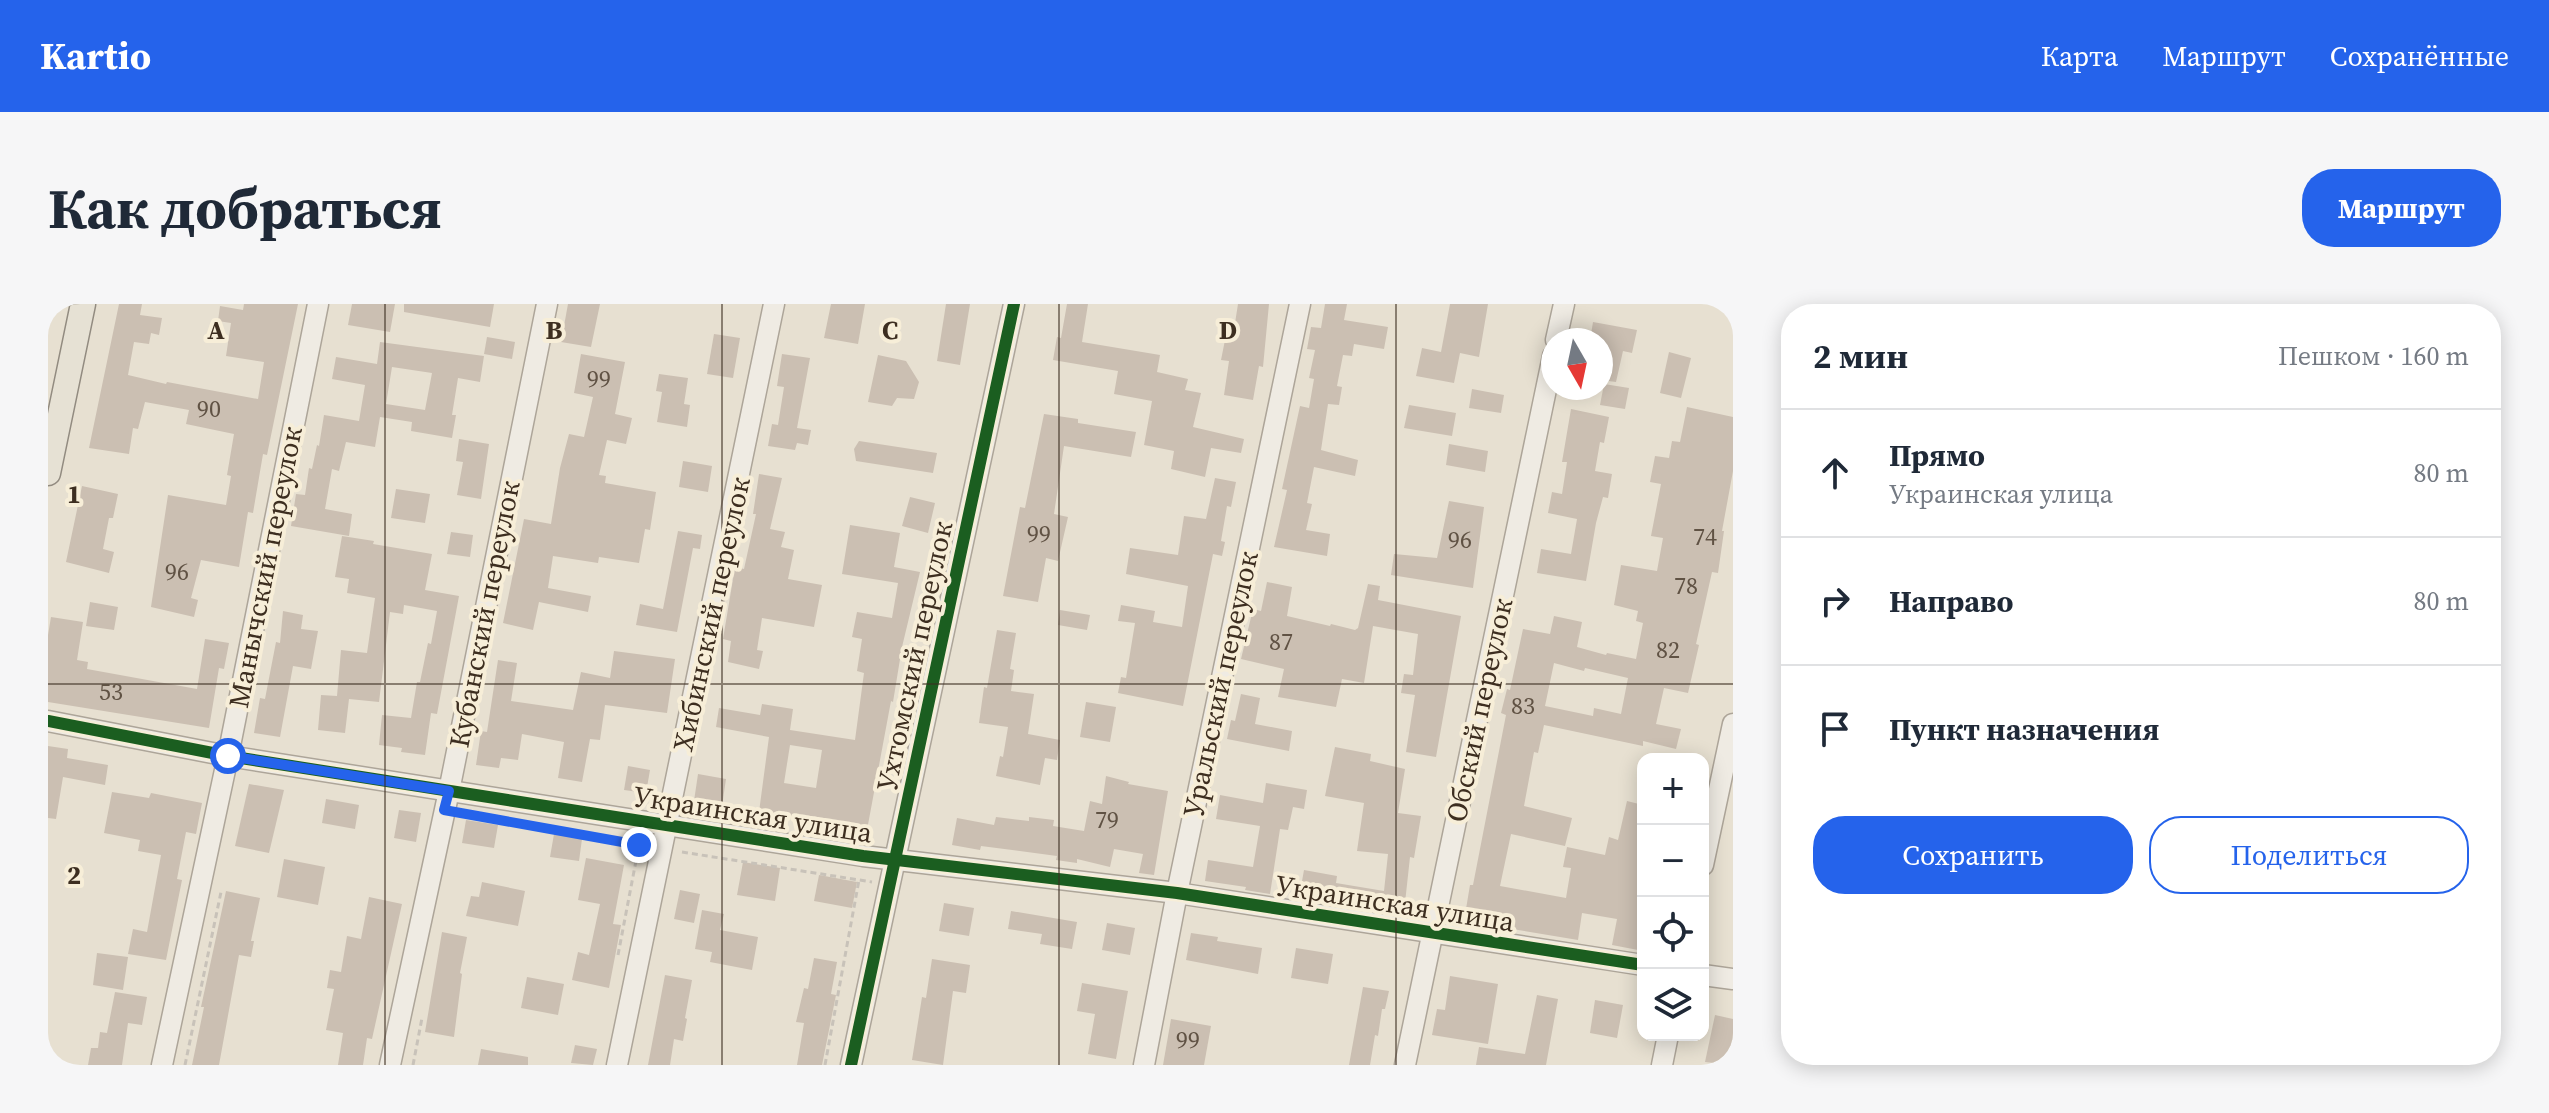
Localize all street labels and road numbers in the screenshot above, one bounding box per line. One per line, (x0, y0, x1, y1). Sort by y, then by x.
street label: Манычский переулок (219, 423, 311, 711)
street label: Хибинский переулок (663, 473, 759, 755)
street label: Кубанский переулок (439, 477, 529, 751)
street label: Ухтомский переулок (867, 517, 961, 794)
street label: Уральский переулок (1173, 547, 1267, 820)
street label: Обский переулок (1437, 594, 1521, 825)
street label: Украинская улица (631, 776, 876, 852)
street label: Украинская улица (1273, 865, 1518, 941)

